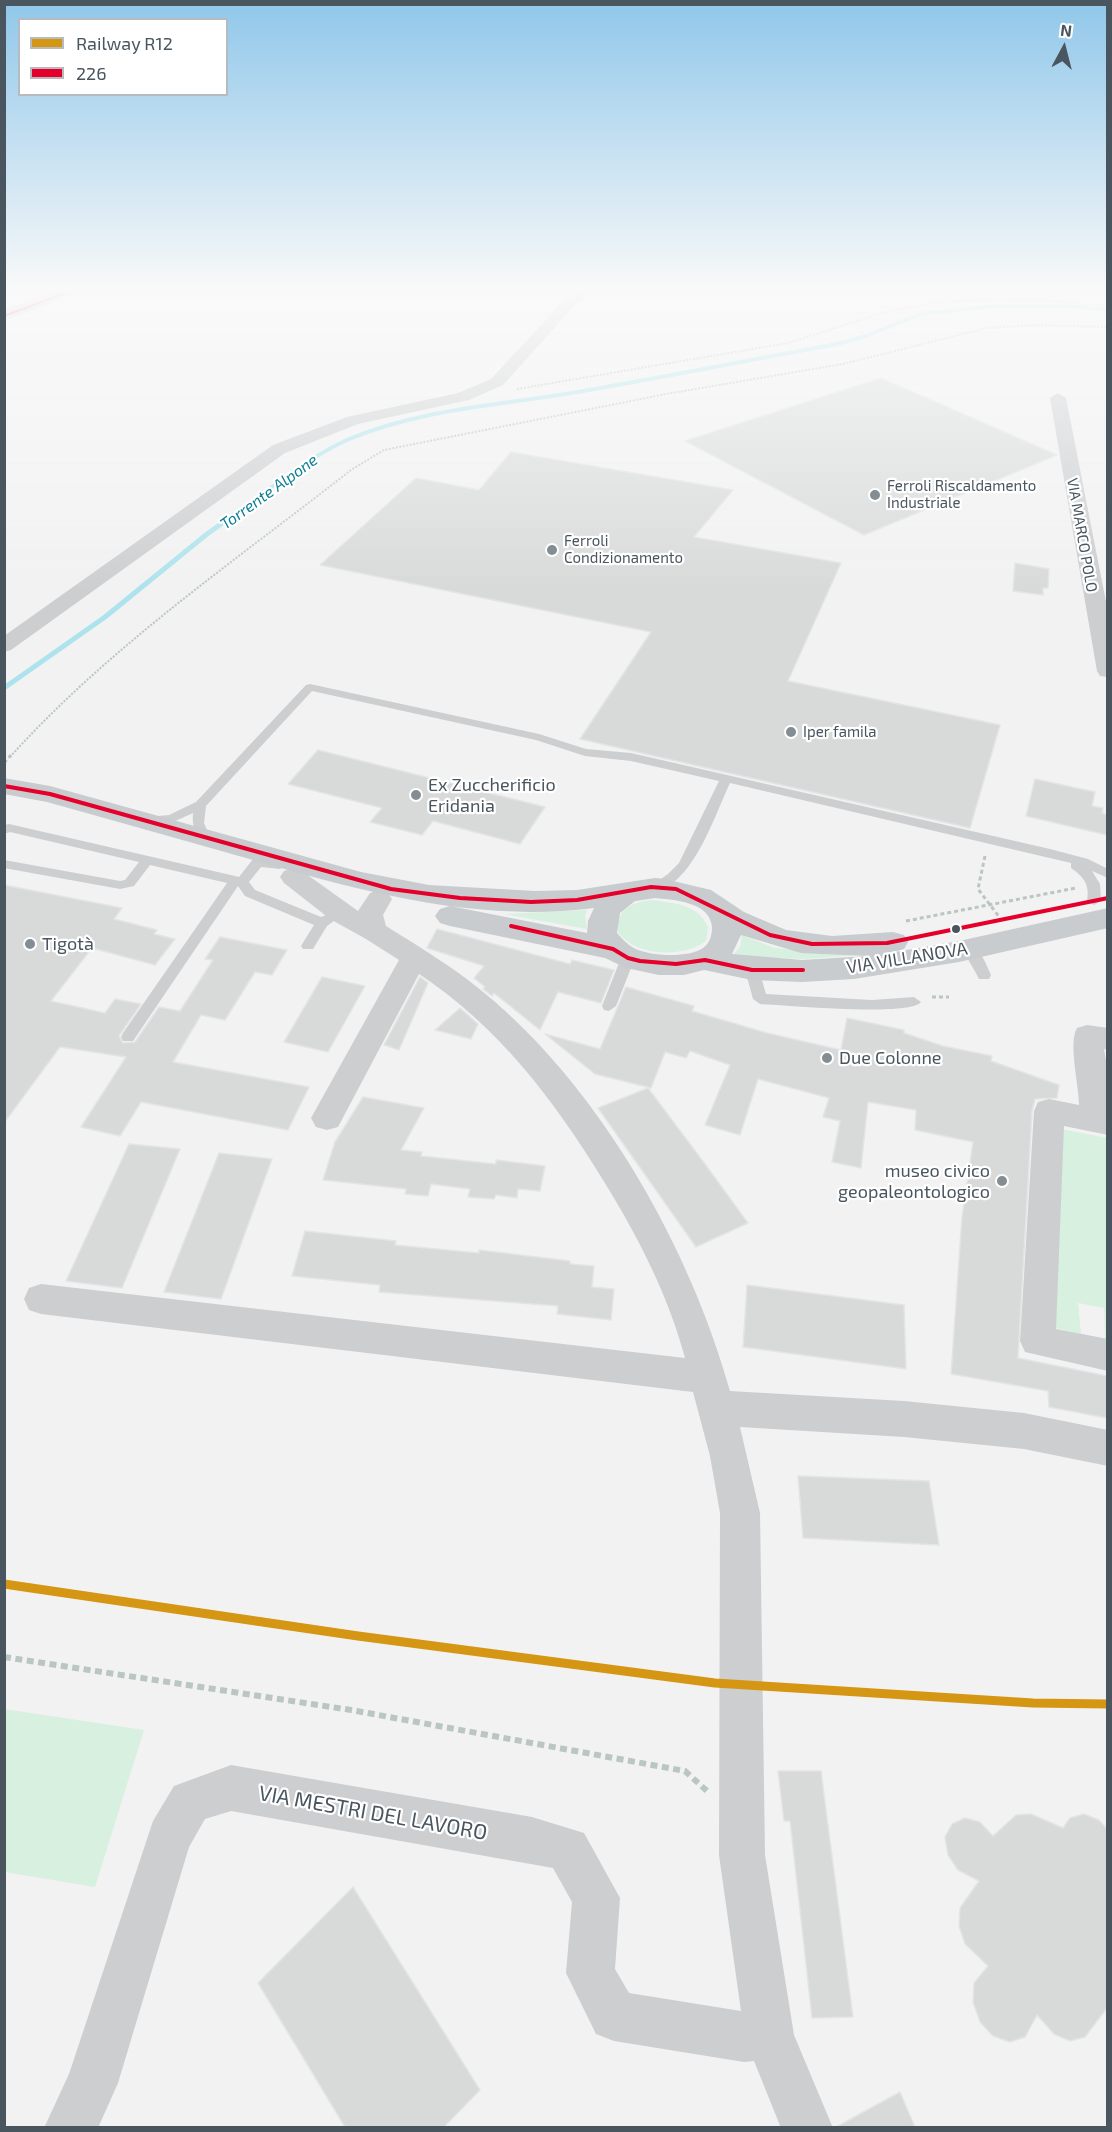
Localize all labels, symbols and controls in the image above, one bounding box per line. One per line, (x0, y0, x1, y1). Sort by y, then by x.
legend (18, 18, 228, 96)
north arrow (1034, 18, 1094, 78)
text: N (1059, 20, 1073, 40)
text: Railway R12 (76, 32, 173, 54)
text: 226 (76, 62, 107, 84)
water label: Torrente Alpone (217, 450, 321, 534)
place label: Ferroli Riscaldamento Industriale (887, 477, 1036, 512)
street label: VIA MARCO POLO (1063, 477, 1101, 593)
marker: Ferroli Riscaldamento Industriale (868, 488, 882, 502)
place label: Ferroli Condizionamento (564, 532, 683, 567)
marker: Ferroli Condizionamento (545, 543, 559, 557)
place label: Iper famila (803, 723, 877, 741)
marker: Iper famila (784, 725, 798, 739)
place label: Ex Zuccherificio Eridania (428, 774, 556, 816)
marker: Ex Zuccherificio Eridania (409, 788, 423, 802)
unlabelled marker (950, 923, 962, 935)
place label: Tigotà (42, 933, 94, 955)
marker: Tigotà (23, 937, 37, 951)
street label: VIA VILLANOVA (845, 938, 969, 978)
place label: Due Colonne (839, 1047, 942, 1069)
marker: Due Colonne (820, 1051, 834, 1065)
place label: museo civico geopaleontologico (838, 1160, 990, 1202)
marker: museo civico geopaleontologico (995, 1174, 1009, 1188)
street label: VIA MESTRI DEL LAVORO (257, 1781, 489, 1845)

